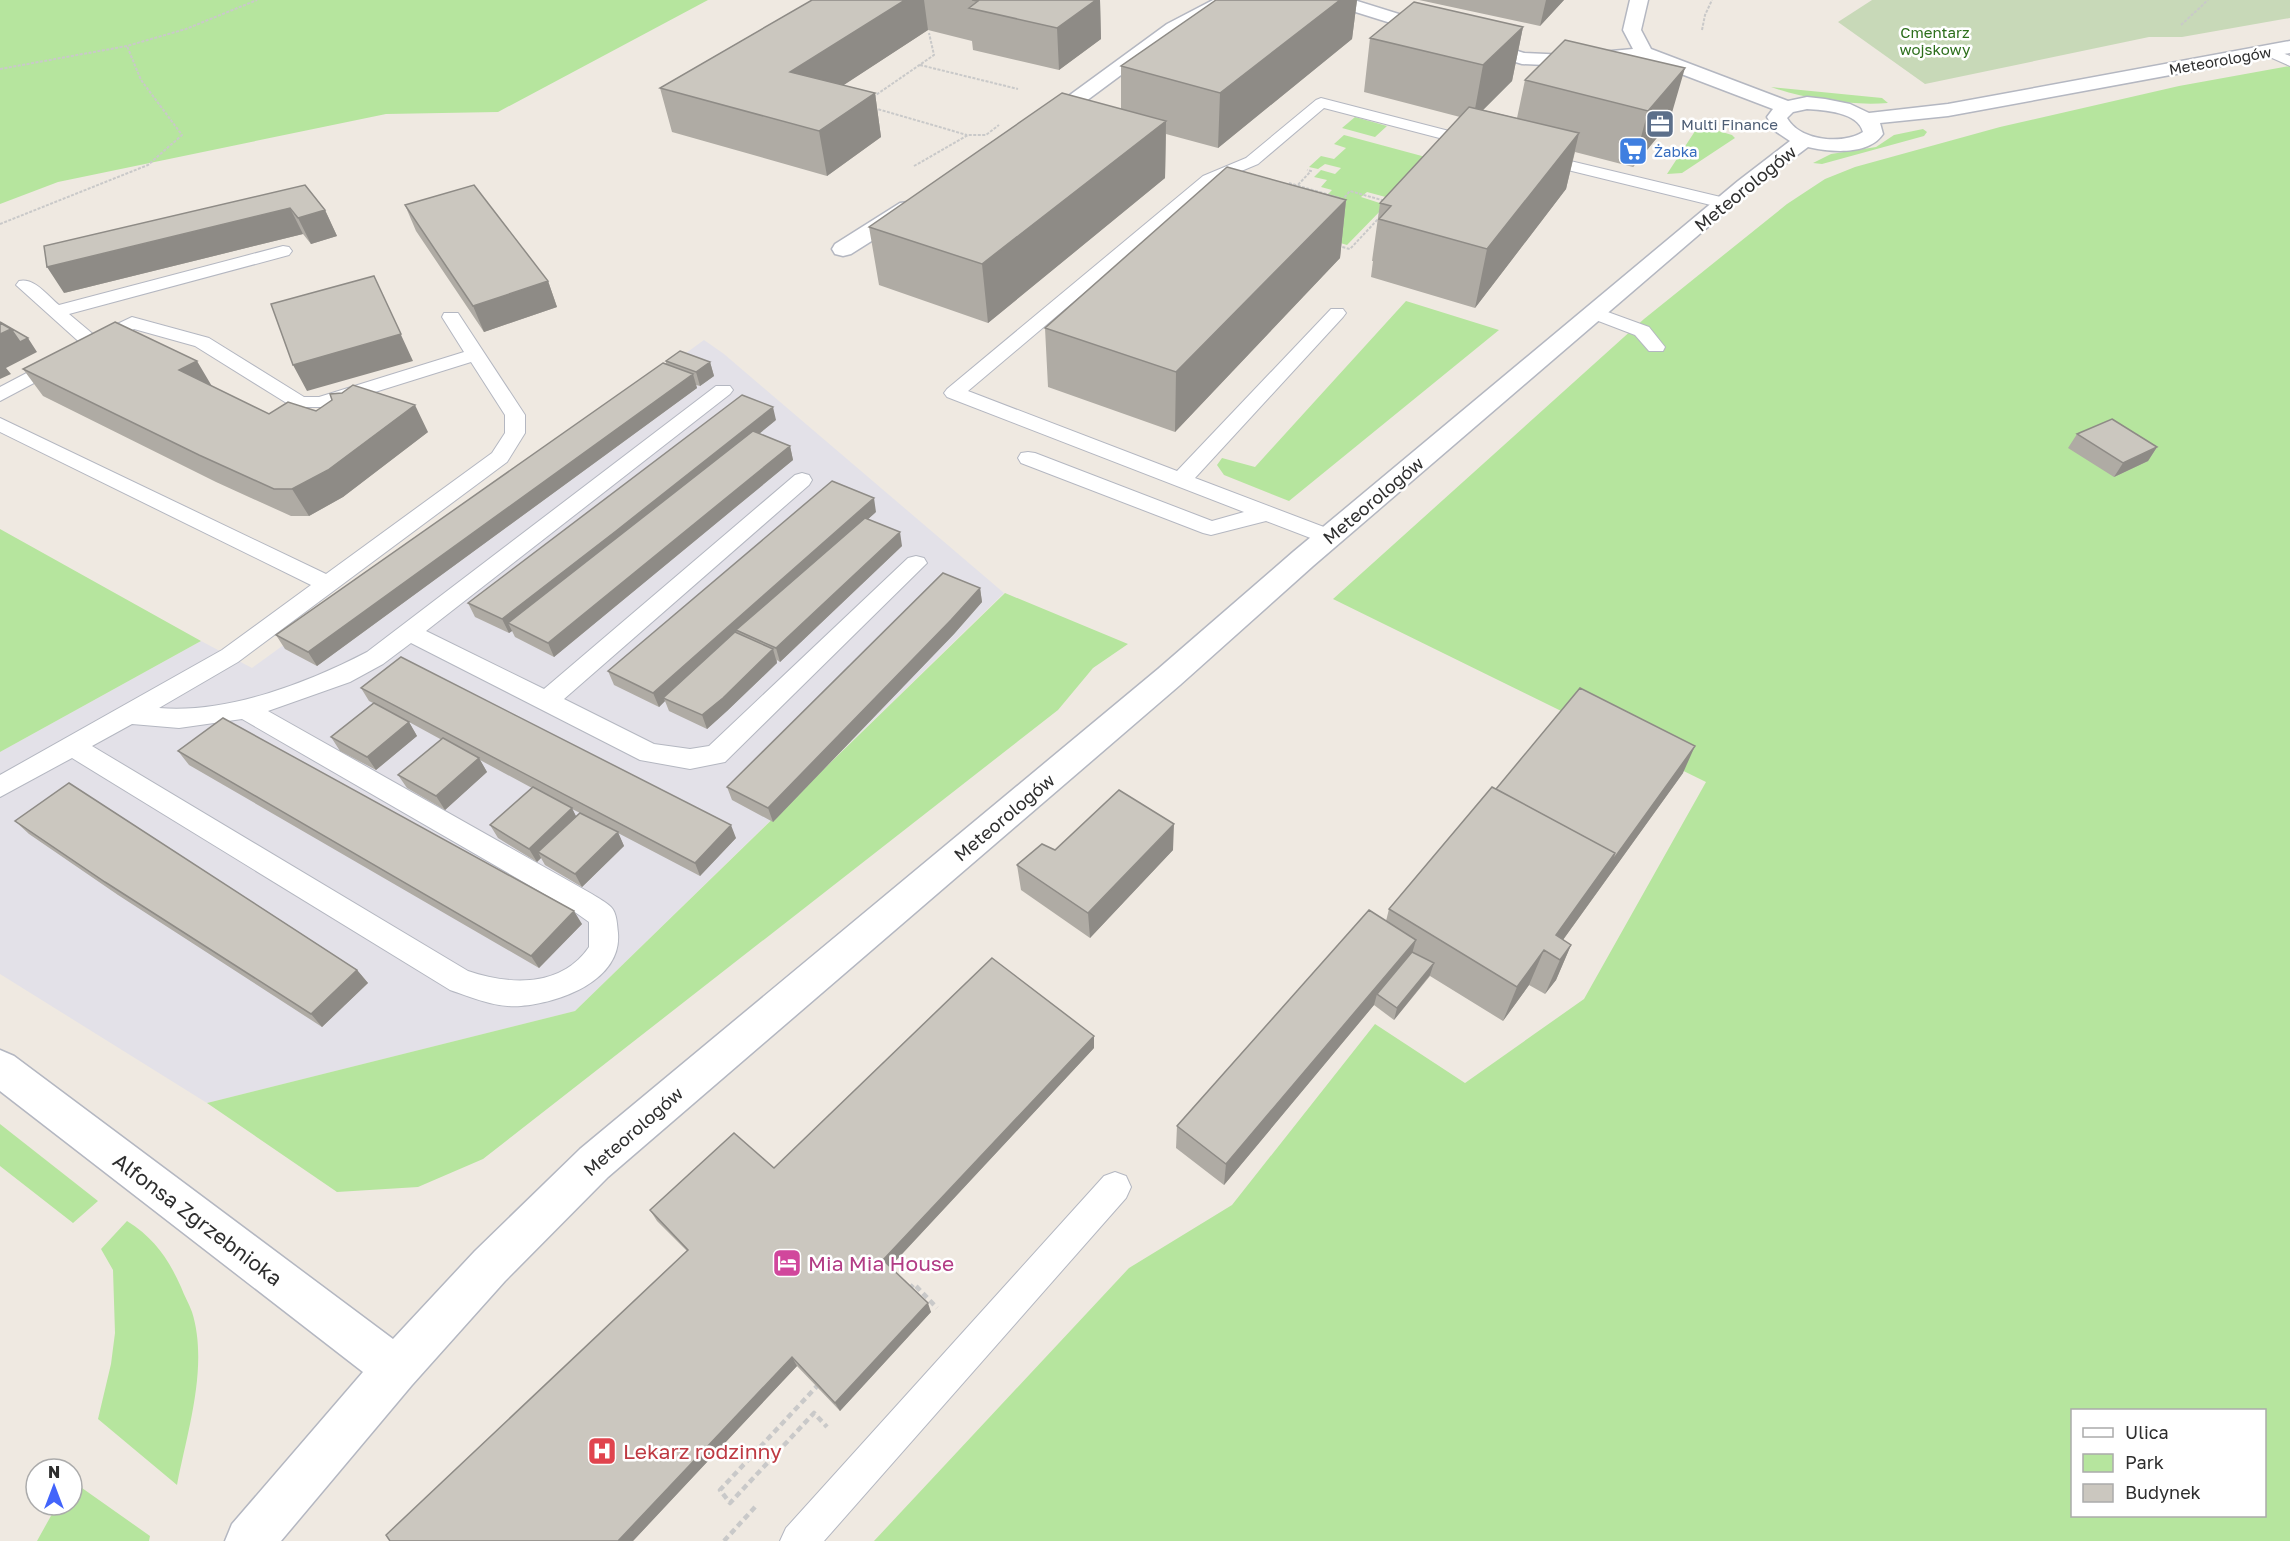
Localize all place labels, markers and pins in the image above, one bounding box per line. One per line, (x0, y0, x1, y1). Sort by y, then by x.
office icon: Multi Finance (1644, 108, 1676, 140)
place label: Multi Finance (1681, 115, 1778, 133)
supermarket icon: Żabka (1617, 135, 1649, 167)
place label: Żabka (1654, 142, 1698, 160)
hotel icon: Mia Mia House (771, 1247, 803, 1279)
place label: Mia Mia House (808, 1250, 954, 1276)
hospital icon: Lekarz rodzinny (586, 1435, 618, 1467)
place label: Lekarz rodzinny (623, 1438, 782, 1464)

